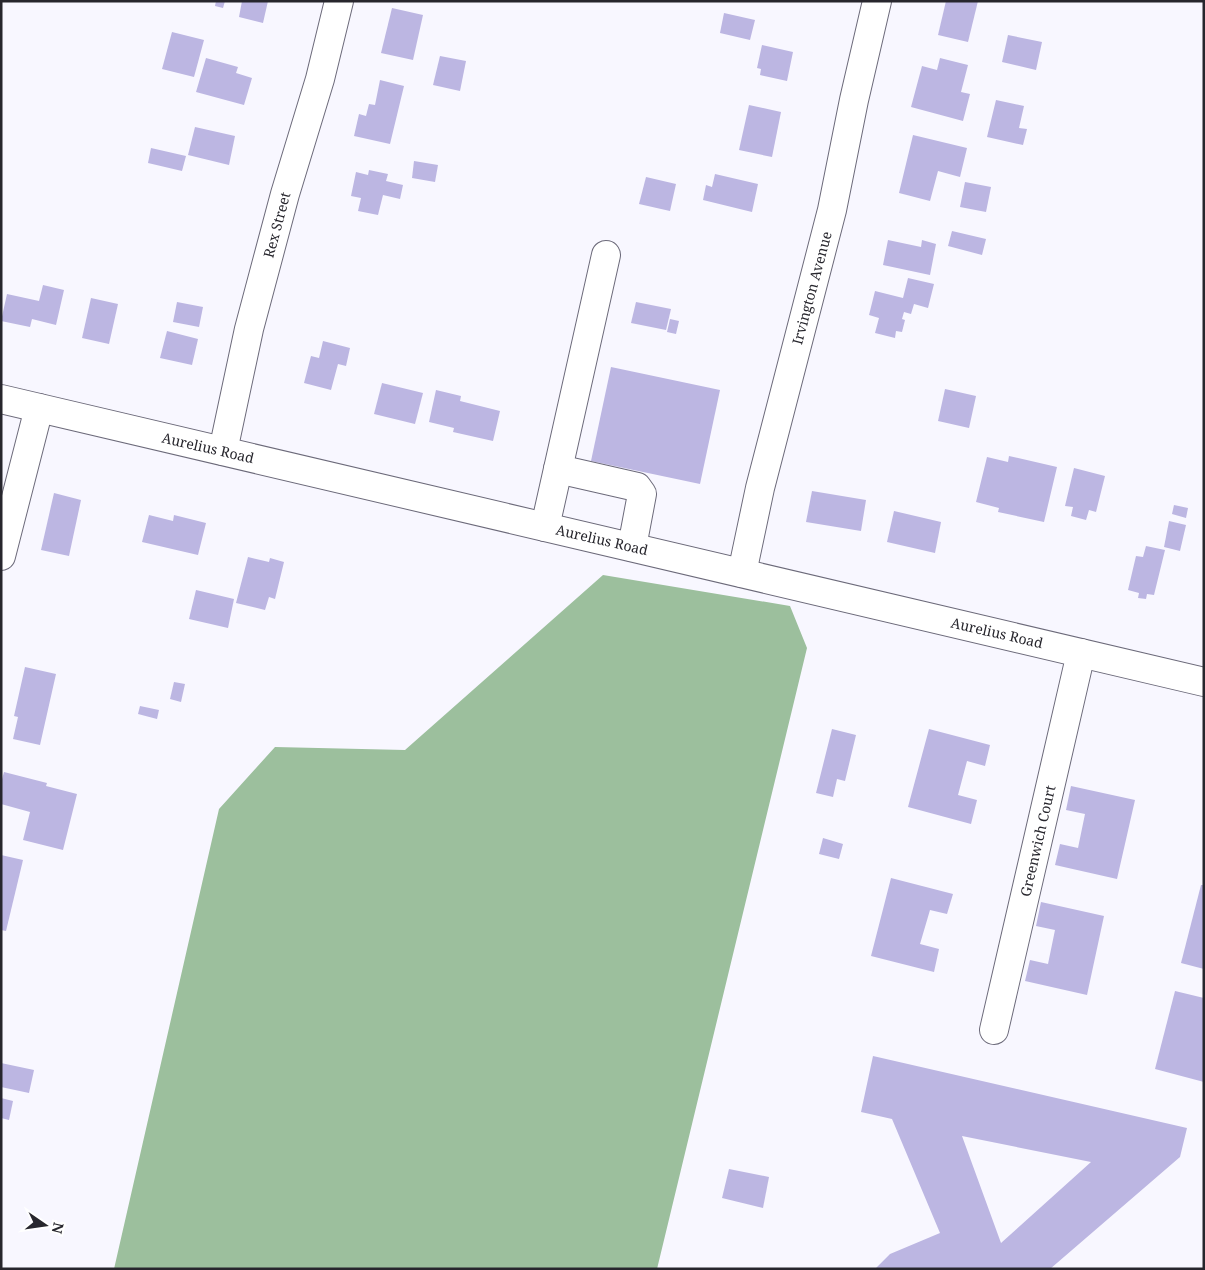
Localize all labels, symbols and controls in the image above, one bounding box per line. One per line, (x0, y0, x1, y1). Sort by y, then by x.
street label: Rex Street (259, 190, 294, 260)
street label: Irvington Avenue (787, 229, 836, 347)
street label: Aurelius Road (160, 428, 256, 467)
street label: Aurelius Road (554, 520, 650, 559)
street label: Aurelius Road (949, 613, 1045, 652)
street label: Greenwich Court (1015, 783, 1060, 898)
north arrow (20, 1200, 70, 1250)
text: N (48, 1221, 69, 1236)

